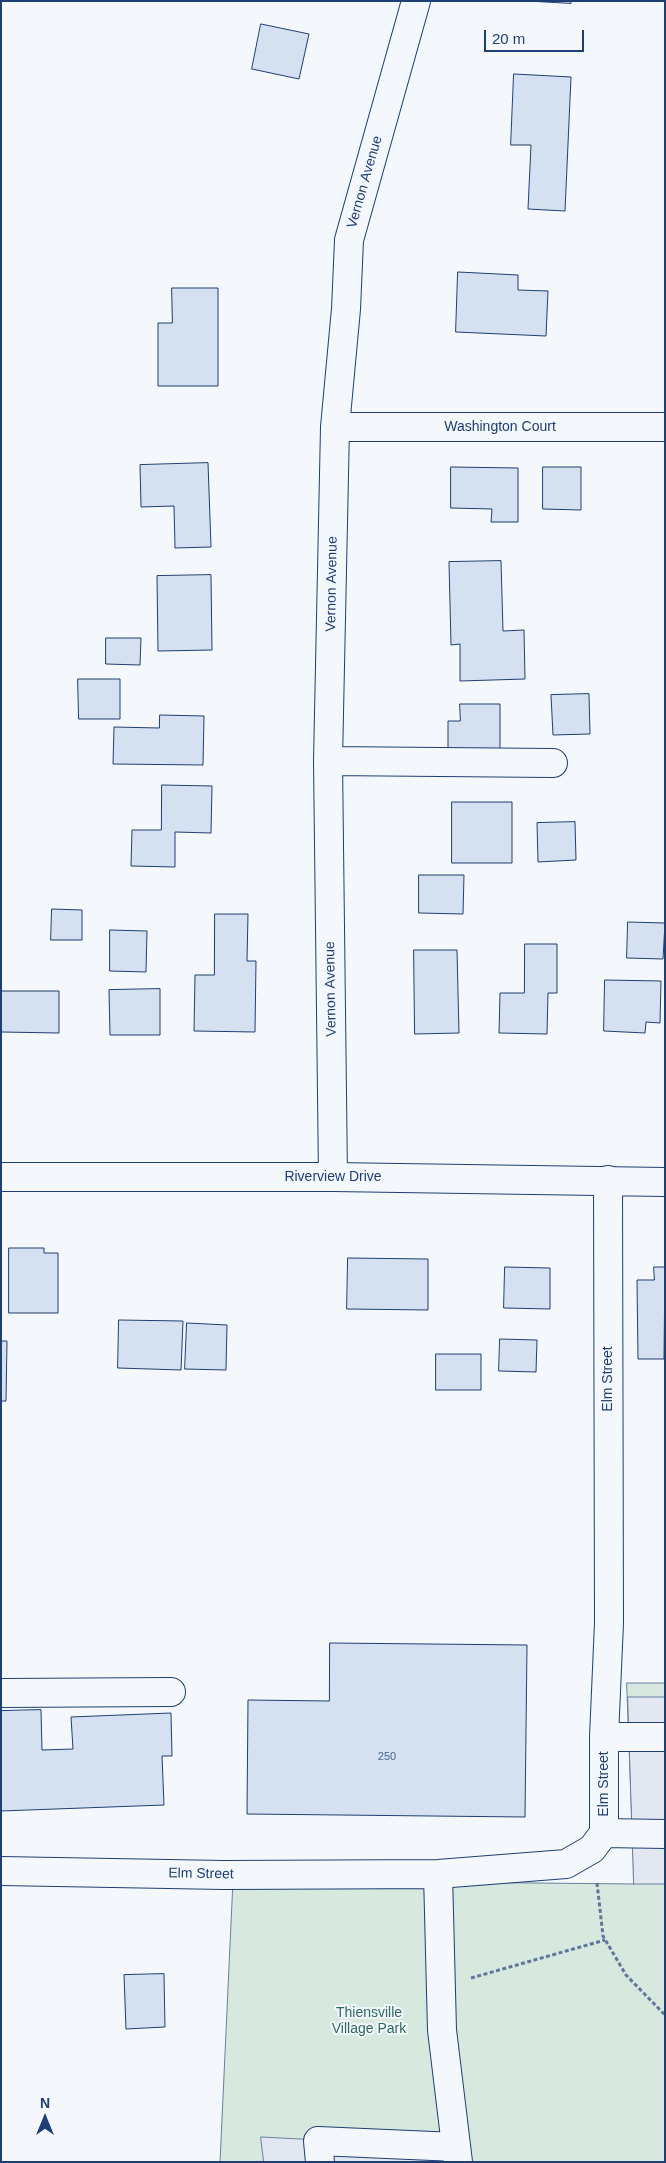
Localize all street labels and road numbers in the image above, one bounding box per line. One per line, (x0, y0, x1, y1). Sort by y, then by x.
street label: Vernon Avenue (344, 134, 386, 230)
street label: Washington Court (444, 419, 556, 435)
street label: Vernon Avenue (323, 536, 341, 632)
street label: Vernon Avenue (322, 941, 340, 1037)
street label: Riverview Drive (284, 1169, 382, 1185)
street label: Elm Street (600, 1346, 616, 1412)
street label: Elm Street (596, 1751, 612, 1817)
street label: Elm Street (168, 1865, 234, 1883)

